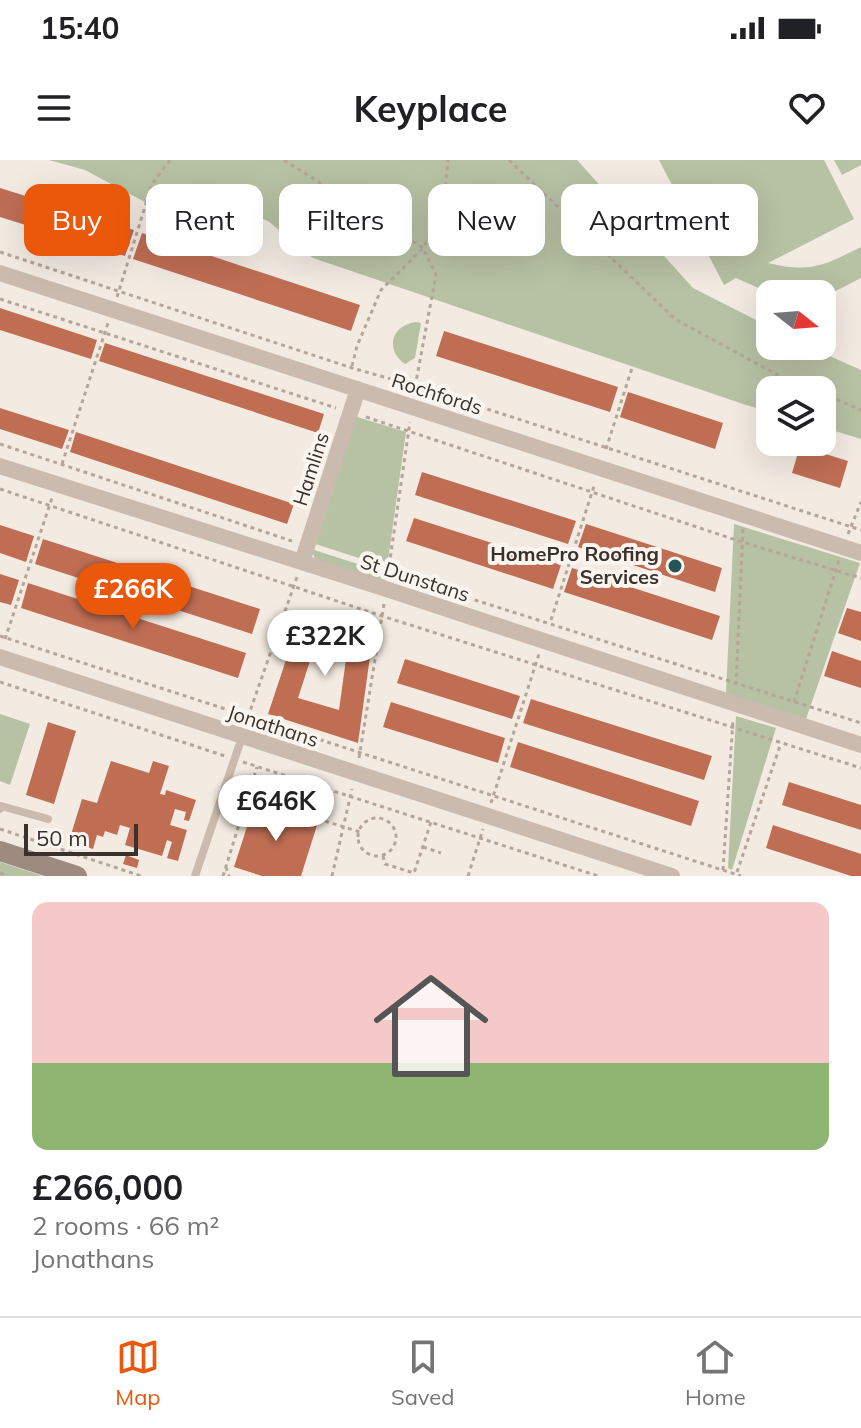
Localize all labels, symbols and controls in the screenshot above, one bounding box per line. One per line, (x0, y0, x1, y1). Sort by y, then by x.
text: 15:40 (40, 9, 119, 47)
icon: menu (32, 86, 76, 130)
text: Keyplace (353, 86, 508, 131)
icon: heart (785, 86, 829, 130)
chip: Buy (24, 184, 130, 256)
chip: Rent (146, 184, 263, 256)
chip: Filters (279, 184, 412, 256)
chip: New (428, 184, 545, 256)
chip: Apartment (561, 184, 758, 256)
north arrow (756, 280, 836, 360)
map controls (756, 280, 836, 456)
street label: Rochfords (389, 367, 486, 420)
button: layers (756, 376, 836, 456)
street label: Hamlins (287, 429, 334, 509)
place label: HomePro Roofing Services (490, 541, 659, 589)
street label: St Dunstans (357, 548, 473, 607)
marker: HomePro Roofing Services (666, 557, 684, 575)
pin: £266K (77, 563, 189, 631)
text: £266K (93, 572, 173, 605)
pin: £322K (269, 610, 381, 678)
text: £322K (285, 619, 365, 652)
street label: Jonathans (225, 699, 322, 752)
pin: £646K (220, 775, 332, 843)
text: £646K (236, 784, 316, 817)
scale bar (24, 820, 138, 856)
text: 50 m (36, 824, 87, 852)
icon: home (359, 954, 503, 1098)
text: £266,000 (32, 1166, 183, 1209)
text: 2 rooms · 66 m² (32, 1209, 219, 1242)
text: Jonathans (32, 1242, 154, 1275)
tab: Map (115, 1335, 161, 1411)
tab: Saved (391, 1335, 455, 1411)
tab: Home (685, 1335, 746, 1411)

